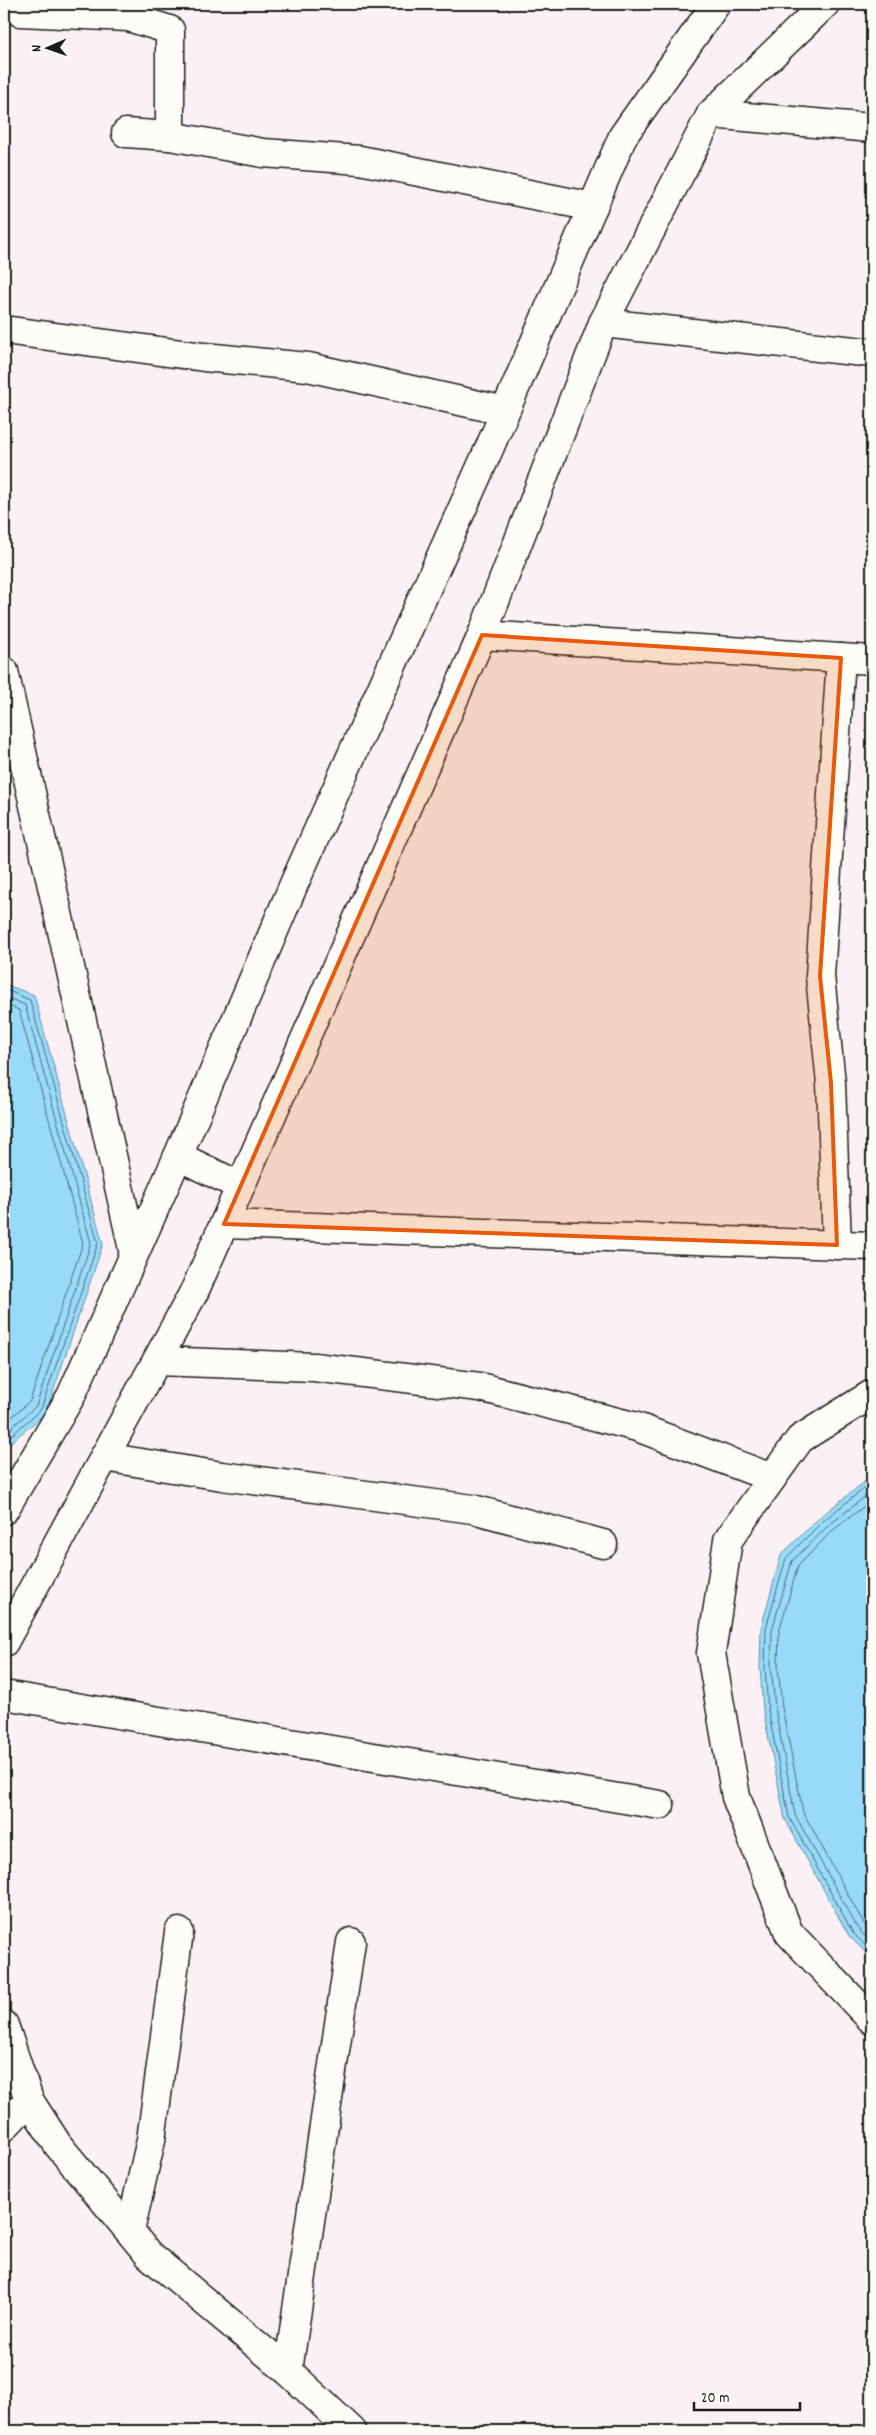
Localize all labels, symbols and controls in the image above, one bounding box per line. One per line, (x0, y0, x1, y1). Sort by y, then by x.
north arrow (22, 22, 72, 72)
text: N (27, 44, 47, 52)
scale bar (694, 2380, 800, 2412)
text: 20 m (701, 2388, 729, 2410)

